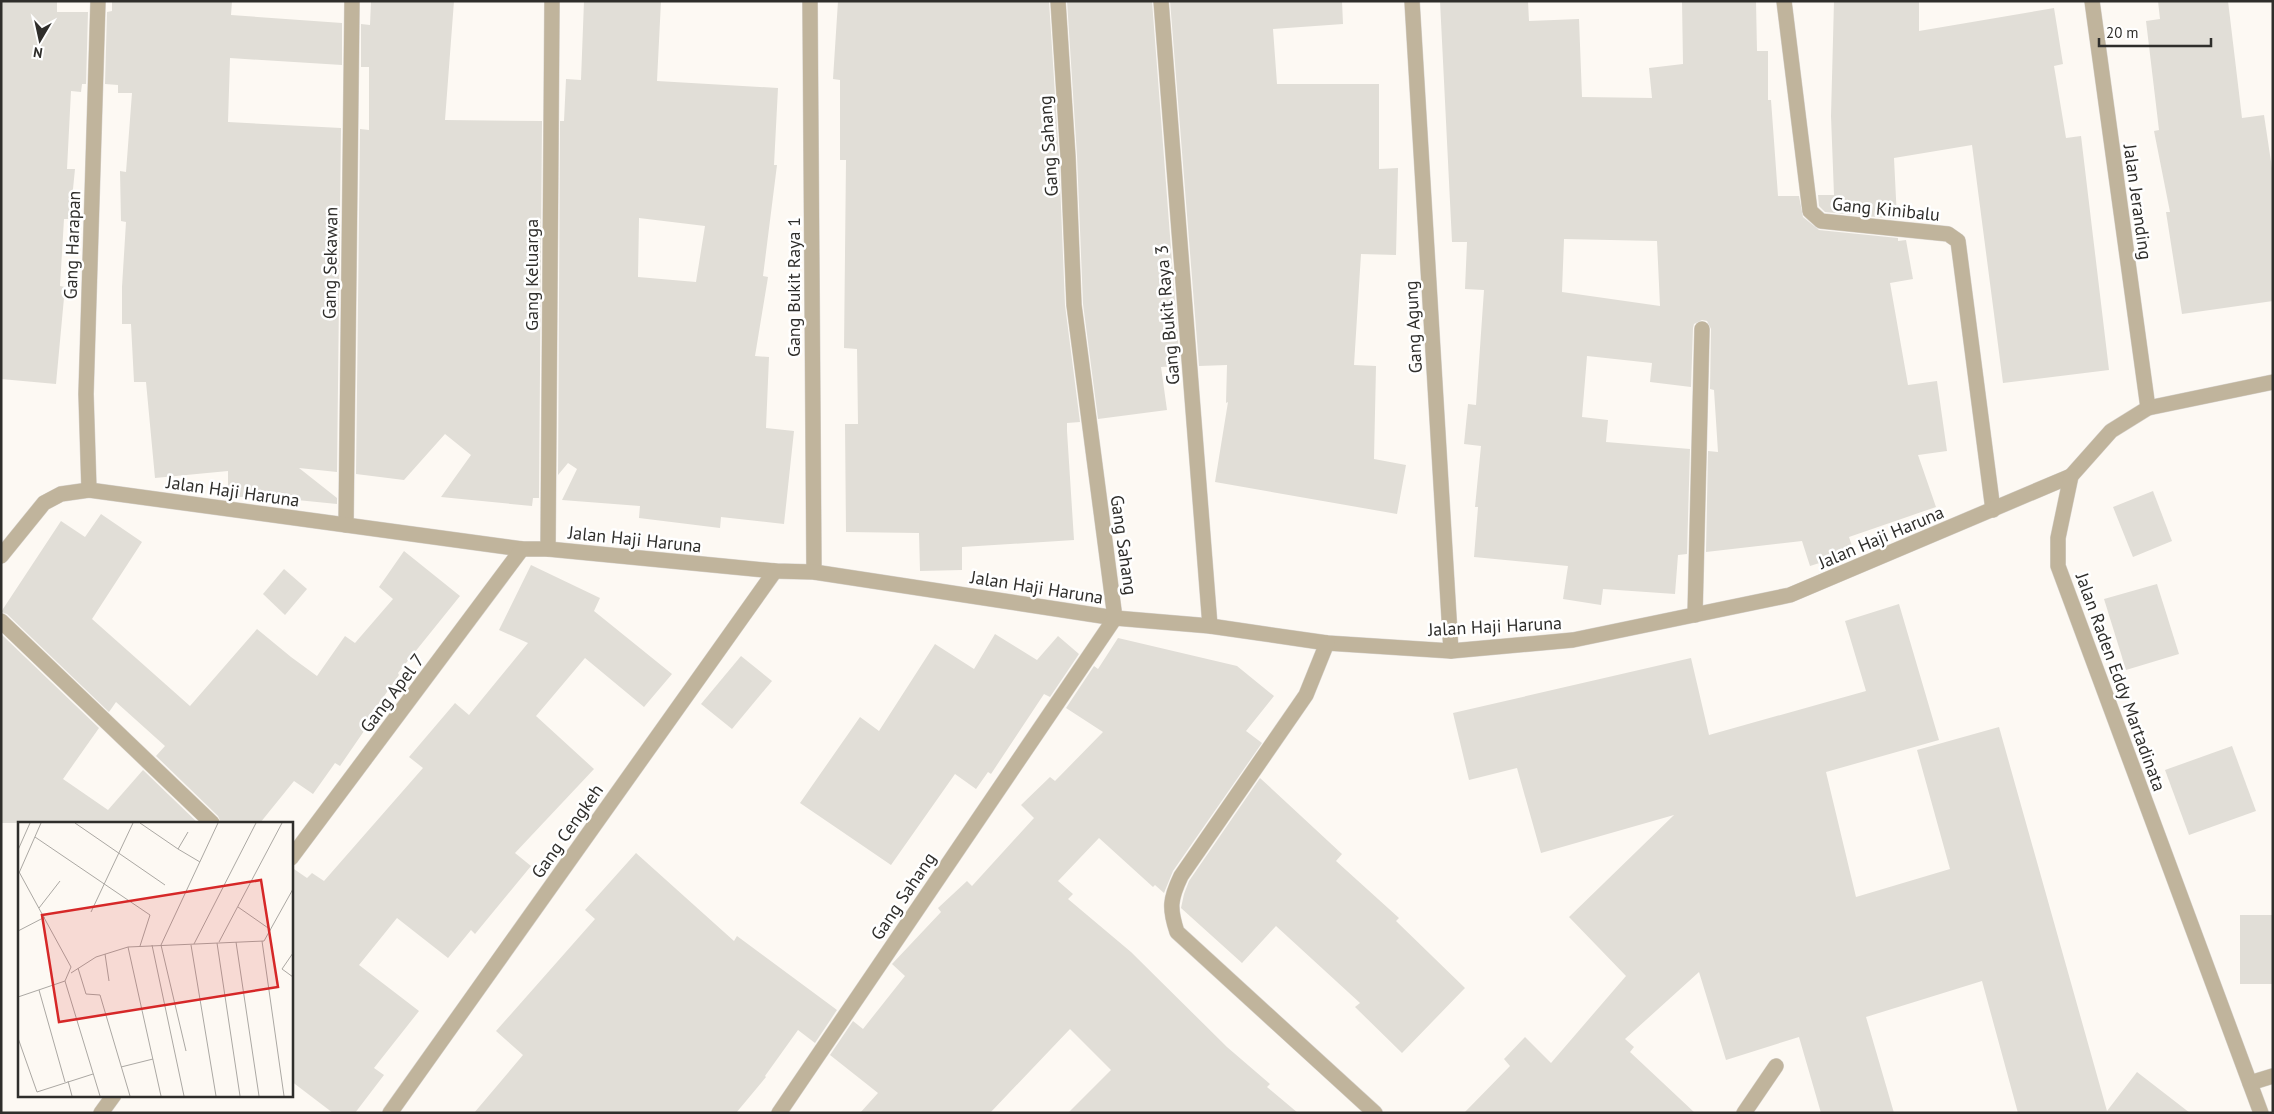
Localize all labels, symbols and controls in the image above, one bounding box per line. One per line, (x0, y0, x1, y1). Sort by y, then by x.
north arrow (15, 15, 65, 65)
scale bar (2099, 15, 2212, 47)
text: 20 m (2106, 23, 2139, 42)
text: N (32, 43, 44, 62)
street label: Gang Sahang (1033, 95, 1063, 197)
street label: Jalan Jeranding (2118, 142, 2157, 261)
street label: Gang Harapan (59, 190, 85, 300)
street label: Gang Kinibalu (1831, 192, 1941, 226)
street label: Gang Sekawan (318, 207, 342, 319)
street label: Gang Bukit Raya 1 (782, 217, 805, 357)
street label: Gang Keluarga (520, 219, 543, 331)
street label: Gang Bukit Raya 3 (1149, 244, 1185, 386)
street label: Gang Agung (1399, 280, 1427, 374)
street label: Jalan Haji Haruna (164, 470, 301, 512)
street label: Gang Sahang (1106, 493, 1142, 597)
street label: Jalan Haji Haruna (1814, 500, 1947, 574)
street label: Jalan Haji Haruna (566, 520, 703, 557)
street label: Jalan Haji Haruna (968, 565, 1105, 609)
street label: Jalan Raden Eddy Martadinata (2070, 569, 2171, 794)
street label: Jalan Haji Haruna (1426, 611, 1563, 641)
street label: Gang Apel 7 (355, 649, 429, 737)
street label: Gang Cengkeh (526, 779, 608, 883)
inset map (18, 822, 292, 1096)
street label: Gang Sahang (865, 848, 941, 944)

